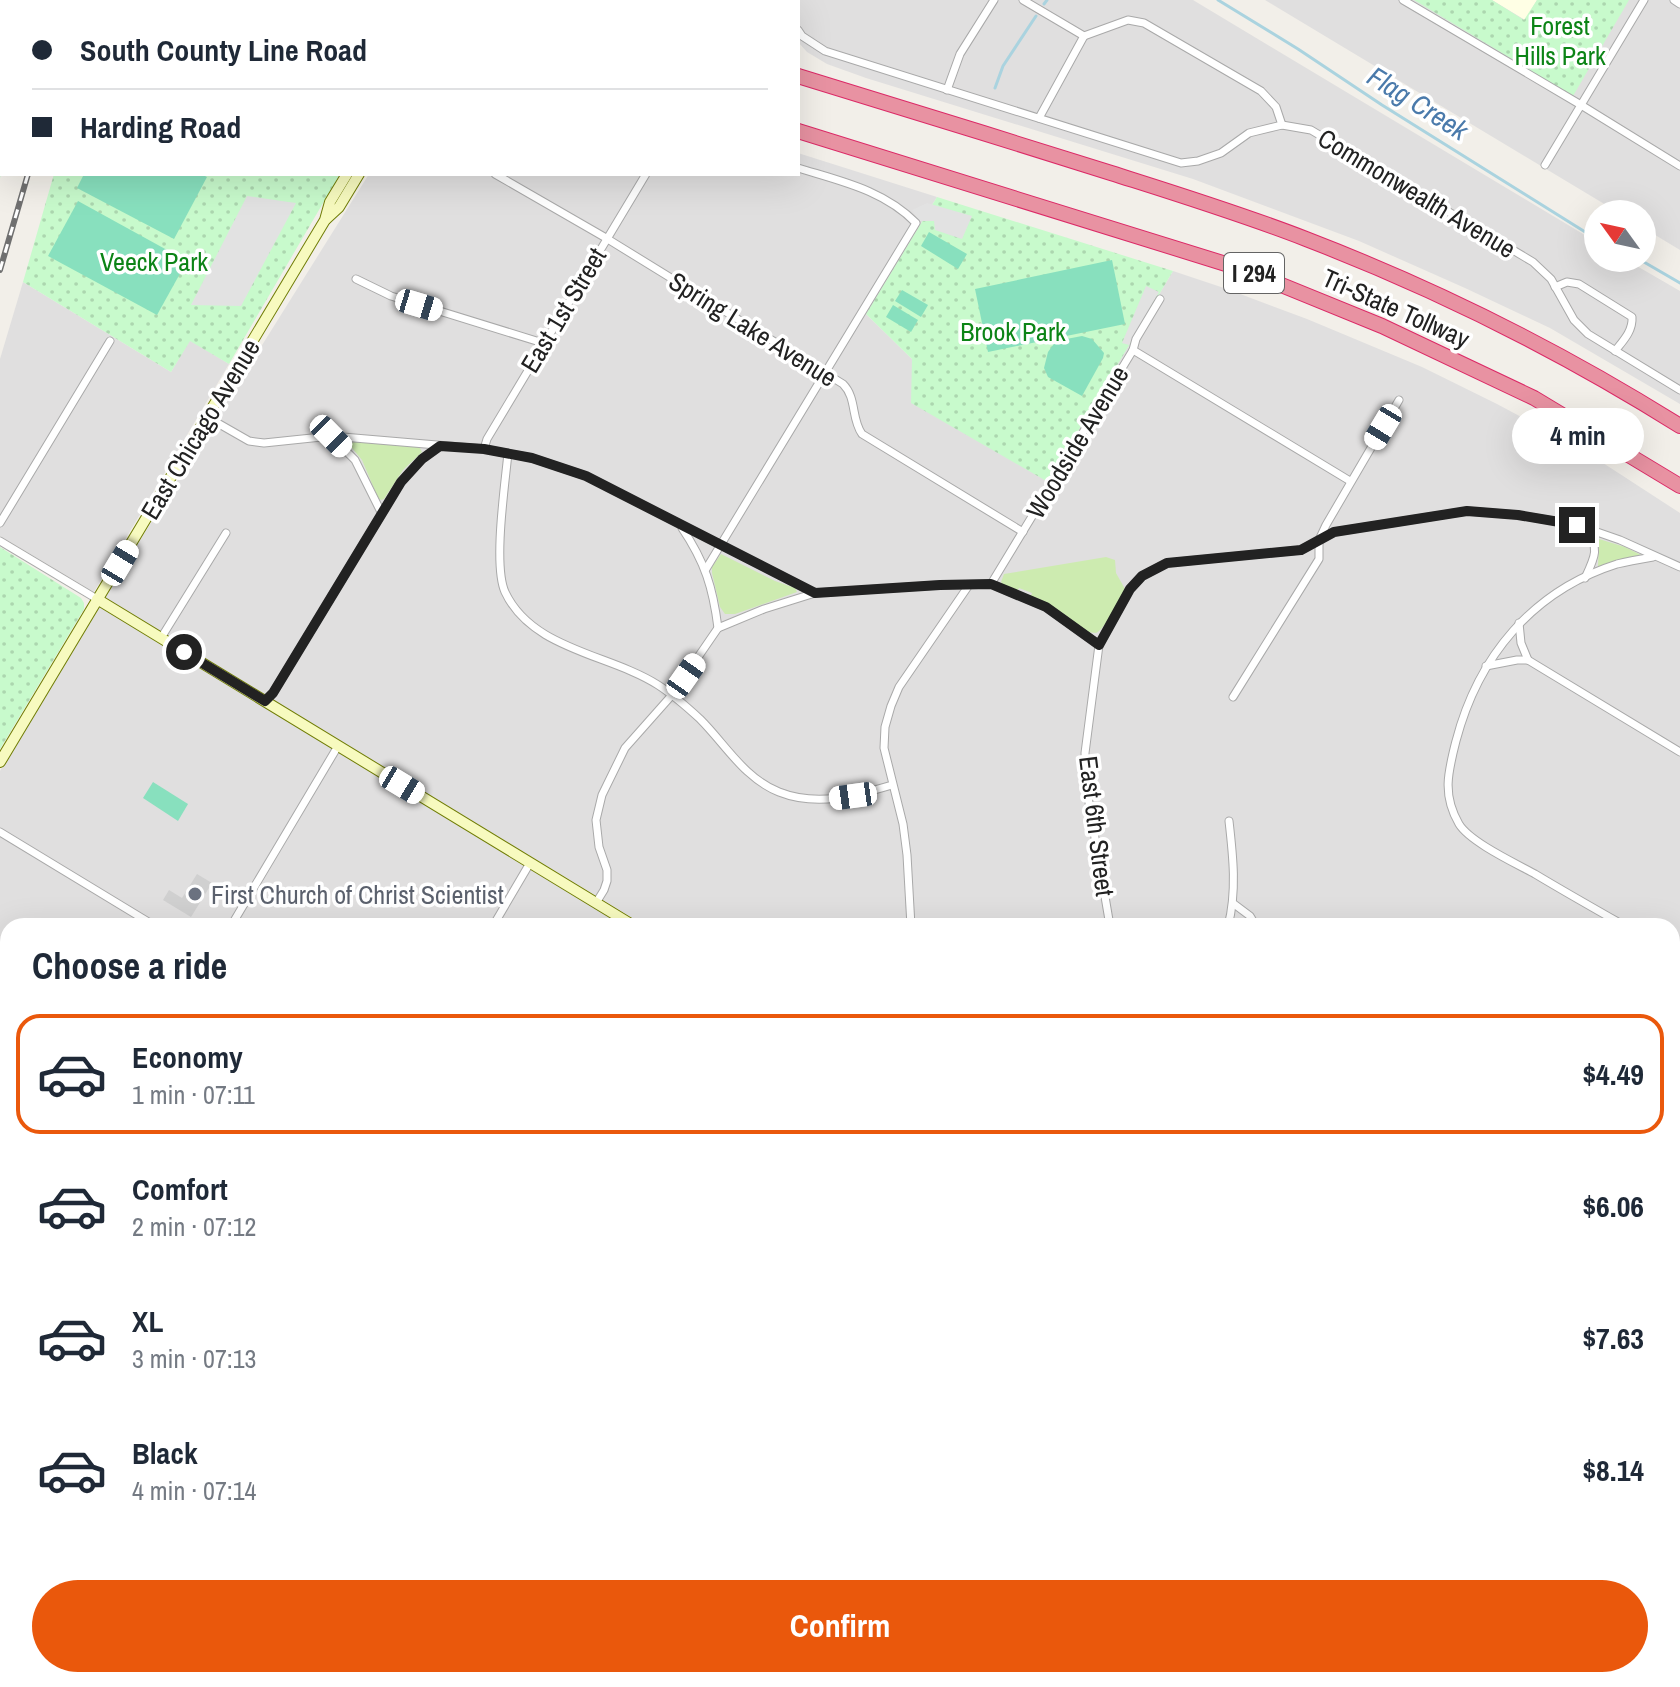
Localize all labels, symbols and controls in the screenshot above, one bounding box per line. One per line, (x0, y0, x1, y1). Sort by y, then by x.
park label: Forest Hills Park (1514, 8, 1606, 73)
text: South County Line Road (80, 30, 367, 70)
water label: Flag Creek (1360, 57, 1477, 150)
text: Harding Road (80, 107, 241, 147)
street label: Commonwealth Avenue (1312, 120, 1522, 266)
north arrow (1584, 200, 1656, 272)
map controls (1584, 200, 1656, 272)
street label: East 1st Street (512, 241, 614, 379)
park label: Veeck Park (100, 244, 208, 279)
road number: I 294 (1224, 253, 1284, 293)
street label: Tri-State Tollway (1317, 260, 1475, 356)
street label: Spring Lake Avenue (662, 263, 844, 395)
car (393, 287, 445, 323)
park label: Brook Park (960, 314, 1066, 349)
street label: East Chicago Avenue (132, 332, 268, 526)
street label: Woodside Avenue (1018, 359, 1136, 525)
car (1360, 400, 1406, 454)
callout: 4 min (1511, 409, 1643, 465)
car (306, 411, 356, 461)
text: 4 min (1550, 418, 1606, 453)
route end (1559, 507, 1595, 543)
car (97, 536, 143, 590)
route start (166, 634, 202, 670)
car (662, 649, 710, 703)
street label: East 6th Street (1071, 754, 1123, 898)
car (375, 762, 429, 808)
car (828, 781, 878, 811)
place label: First Church of Christ Scientist (211, 877, 504, 912)
marker: First Church of Christ Scientist (186, 885, 204, 903)
text: Choose a ride (32, 942, 227, 990)
text: Economy (132, 1037, 243, 1077)
icon: car (36, 1038, 108, 1110)
text: $4.49 (1582, 1054, 1644, 1094)
text: 1 min · 07:11 (132, 1077, 255, 1112)
text: Comfort (132, 1169, 228, 1209)
icon: car (36, 1170, 108, 1242)
text: $6.06 (1582, 1186, 1644, 1226)
text: 2 min · 07:12 (132, 1209, 256, 1244)
text: XL (132, 1301, 163, 1341)
icon: car (36, 1302, 108, 1374)
text: $7.63 (1582, 1318, 1644, 1358)
text: 3 min · 07:13 (132, 1341, 256, 1376)
text: Black (132, 1433, 198, 1473)
icon: car (36, 1434, 108, 1506)
text: $8.14 (1582, 1450, 1644, 1490)
text: 4 min · 07:14 (132, 1473, 256, 1508)
button: Confirm (32, 1580, 1648, 1672)

